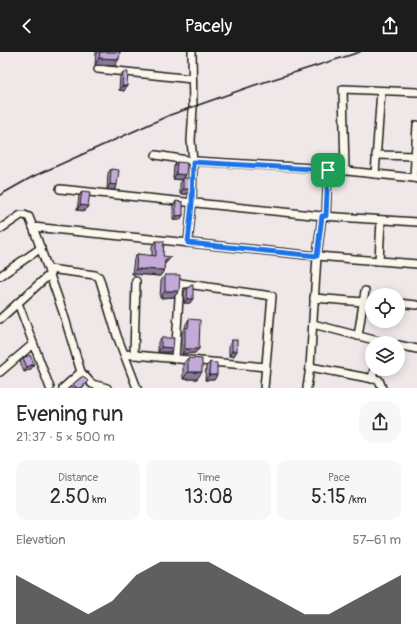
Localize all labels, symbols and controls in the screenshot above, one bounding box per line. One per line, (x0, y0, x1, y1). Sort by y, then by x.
icon: back (16, 15, 38, 37)
text: Pacely (185, 15, 232, 38)
icon: share (379, 15, 401, 37)
pin (311, 153, 345, 187)
icon: arrive (317, 159, 339, 181)
map controls (365, 288, 405, 376)
button: locate (365, 288, 405, 328)
button: layers (365, 336, 405, 376)
text: Evening run (16, 400, 124, 428)
button: share (359, 401, 401, 443)
text: 21:37 · 5 × 500 m (16, 429, 115, 445)
text: Distance (58, 471, 98, 484)
text: Time (197, 471, 220, 484)
text: Pace (328, 471, 350, 484)
text: 2.50 (50, 484, 90, 509)
text: 13:08 (184, 484, 233, 509)
text: 5:15 (311, 484, 346, 509)
text: km (90, 493, 107, 506)
text: /km (346, 493, 367, 506)
text: Elevation (16, 532, 66, 548)
text: 57–61 m (352, 532, 401, 548)

